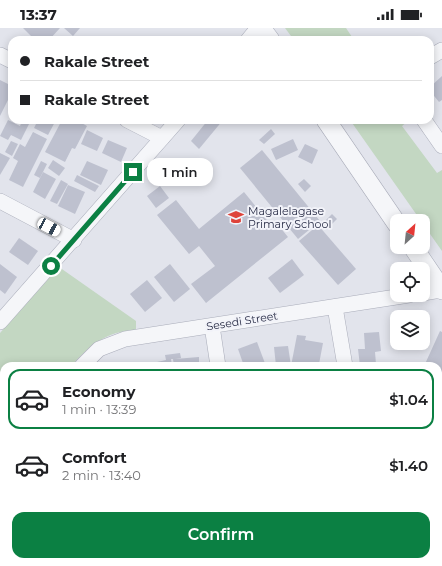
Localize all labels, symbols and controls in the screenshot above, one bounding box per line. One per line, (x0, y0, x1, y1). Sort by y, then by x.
text: 13:37 (20, 5, 57, 24)
text: Rakale Street (44, 52, 149, 71)
text: Rakale Street (44, 90, 149, 109)
callout: 1 min (147, 158, 213, 186)
route end (124, 163, 142, 181)
text: 1 min (163, 164, 197, 180)
place label: Magalelagase Primary School (248, 204, 331, 231)
school or university icon: Magalelagase Primary School (227, 208, 245, 226)
north arrow (390, 214, 430, 254)
map controls (390, 214, 430, 350)
car (36, 216, 62, 238)
route start (42, 257, 60, 275)
button: locate (390, 262, 430, 302)
street label: Sesedi Street (205, 308, 279, 334)
button: layers (390, 310, 430, 350)
icon: car (14, 381, 50, 417)
text: Economy (62, 382, 135, 401)
text: $1.04 (389, 390, 428, 409)
text: 1 min · 13:39 (62, 401, 136, 417)
icon: car (14, 447, 50, 483)
text: Comfort (62, 448, 127, 467)
text: $1.40 (389, 456, 428, 475)
text: 2 min · 13:40 (62, 467, 141, 483)
button: Confirm (12, 512, 430, 558)

